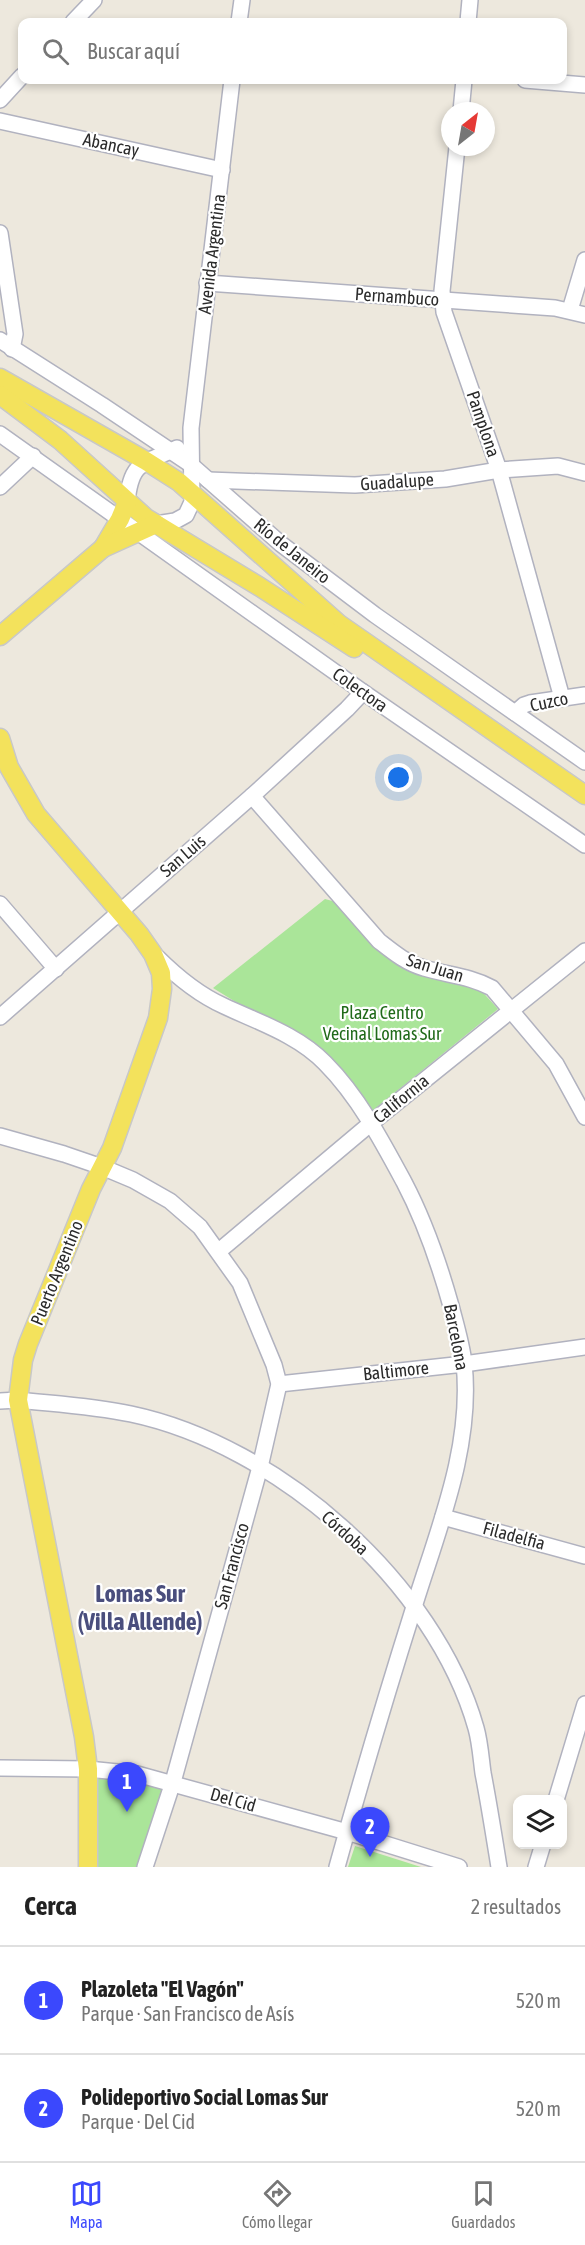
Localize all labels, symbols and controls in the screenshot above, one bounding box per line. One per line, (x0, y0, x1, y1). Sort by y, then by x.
search box (18, 18, 567, 84)
icon: search (39, 35, 72, 68)
text: Buscar aquí (87, 38, 180, 64)
north arrow (441, 102, 495, 156)
street label: Abancay (81, 128, 141, 161)
street label: Avenida Argentina (194, 193, 229, 315)
street label: Pernambuco (354, 283, 440, 310)
street label: Pamplona (462, 388, 505, 460)
street label: Guadalupe (359, 468, 434, 495)
street label: Río de Janeiro (250, 513, 335, 588)
street label: Colectora (329, 663, 392, 716)
street label: Cuzco (528, 687, 570, 716)
your location (384, 763, 413, 792)
street label: San Luis (156, 830, 210, 881)
street label: San Juan (404, 949, 466, 986)
park label: Plaza Centro Vecinal Lomas Sur (323, 1002, 442, 1044)
street label: California (369, 1070, 433, 1127)
street label: Puerto Argentino (26, 1217, 87, 1328)
street label: Barcelona (440, 1302, 473, 1372)
street label: Baltimore (362, 1357, 430, 1384)
street label: Córdoba (318, 1506, 373, 1559)
street label: Filadelfia (481, 1517, 548, 1554)
street label: San Francisco (210, 1520, 253, 1611)
district label: Lomas Sur (Villa Allende) (77, 1580, 203, 1635)
pin: 1 (108, 1762, 146, 1812)
street label: Del Cid (208, 1783, 258, 1816)
map controls (513, 1795, 567, 1849)
button: layers (513, 1795, 567, 1849)
pin: 2 (350, 1808, 389, 1857)
text: Cerca (24, 1891, 77, 1921)
text: 2 resultados (471, 1895, 561, 1918)
text: Plazoleta "El Vagón" (81, 1976, 244, 2002)
text: 1 (39, 1989, 48, 2012)
text: 520 m (516, 1989, 561, 2012)
text: Parque · San Francisco de Asís (81, 2002, 294, 2025)
text: Polideportivo Social Lomas Sur (81, 2084, 328, 2110)
text: 2 (39, 2097, 48, 2120)
text: 520 m (516, 2097, 561, 2120)
text: Parque · Del Cid (81, 2110, 195, 2133)
tab: Mapa (70, 2177, 103, 2231)
tab: Cómo llegar (242, 2177, 312, 2231)
tab: Guardados (451, 2177, 515, 2231)

